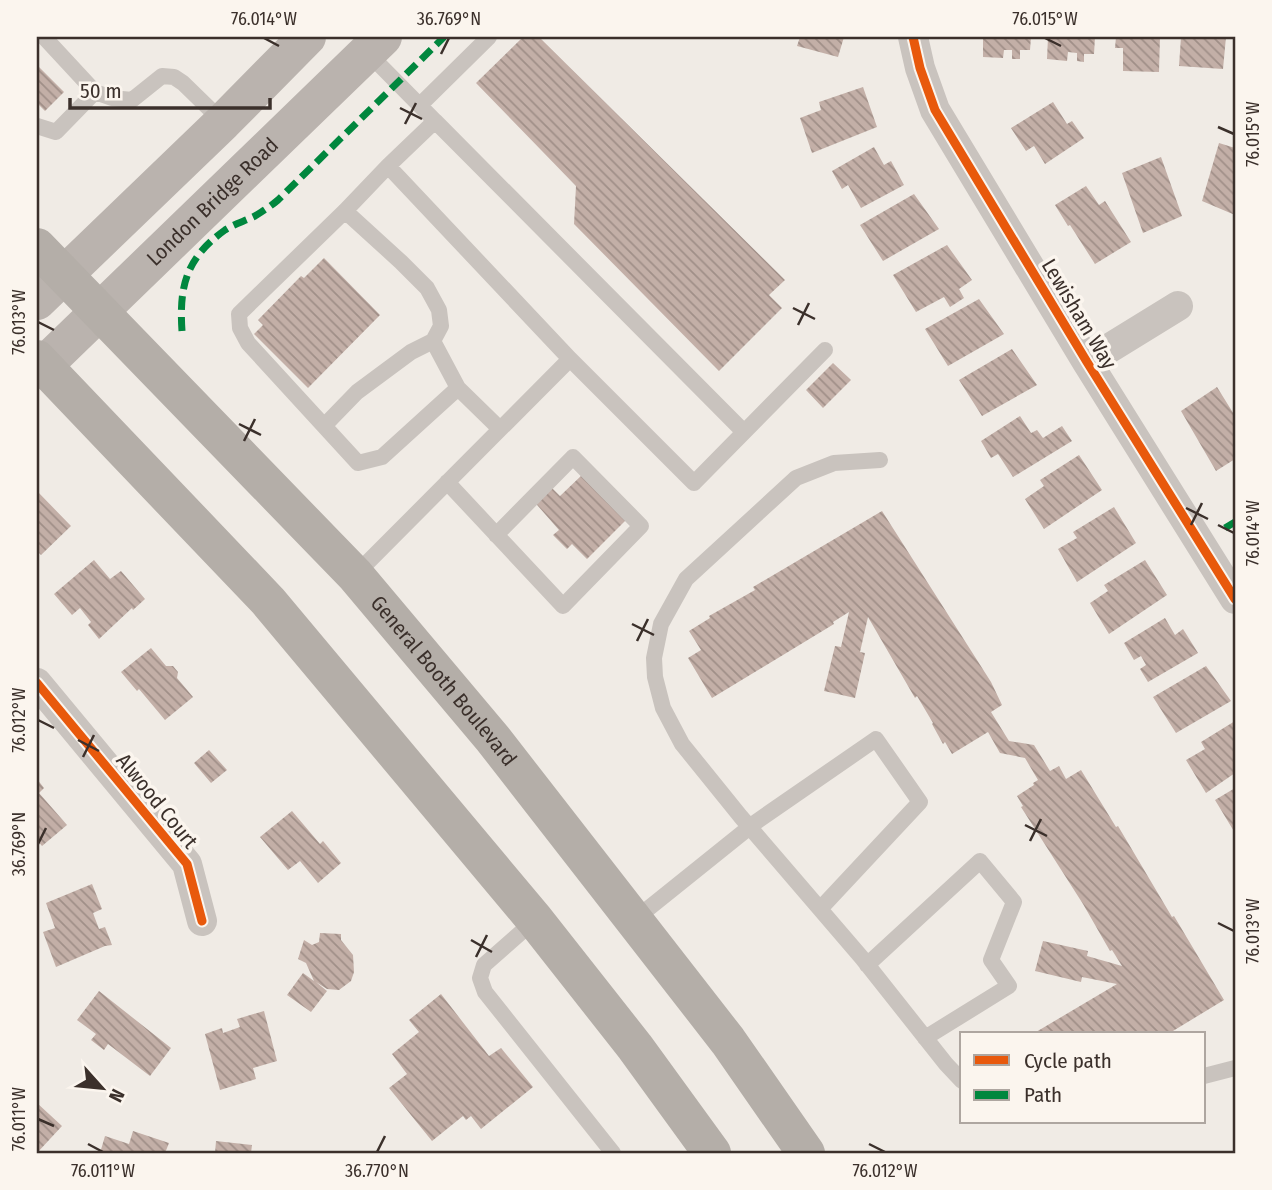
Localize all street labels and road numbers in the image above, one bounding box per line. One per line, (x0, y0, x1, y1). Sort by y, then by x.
street label: London Bridge Road (141, 132, 284, 271)
street label: Lewisham Way (1036, 254, 1122, 374)
street label: General Booth Boulevard (365, 590, 522, 771)
street label: Alwood Court (111, 748, 203, 854)

